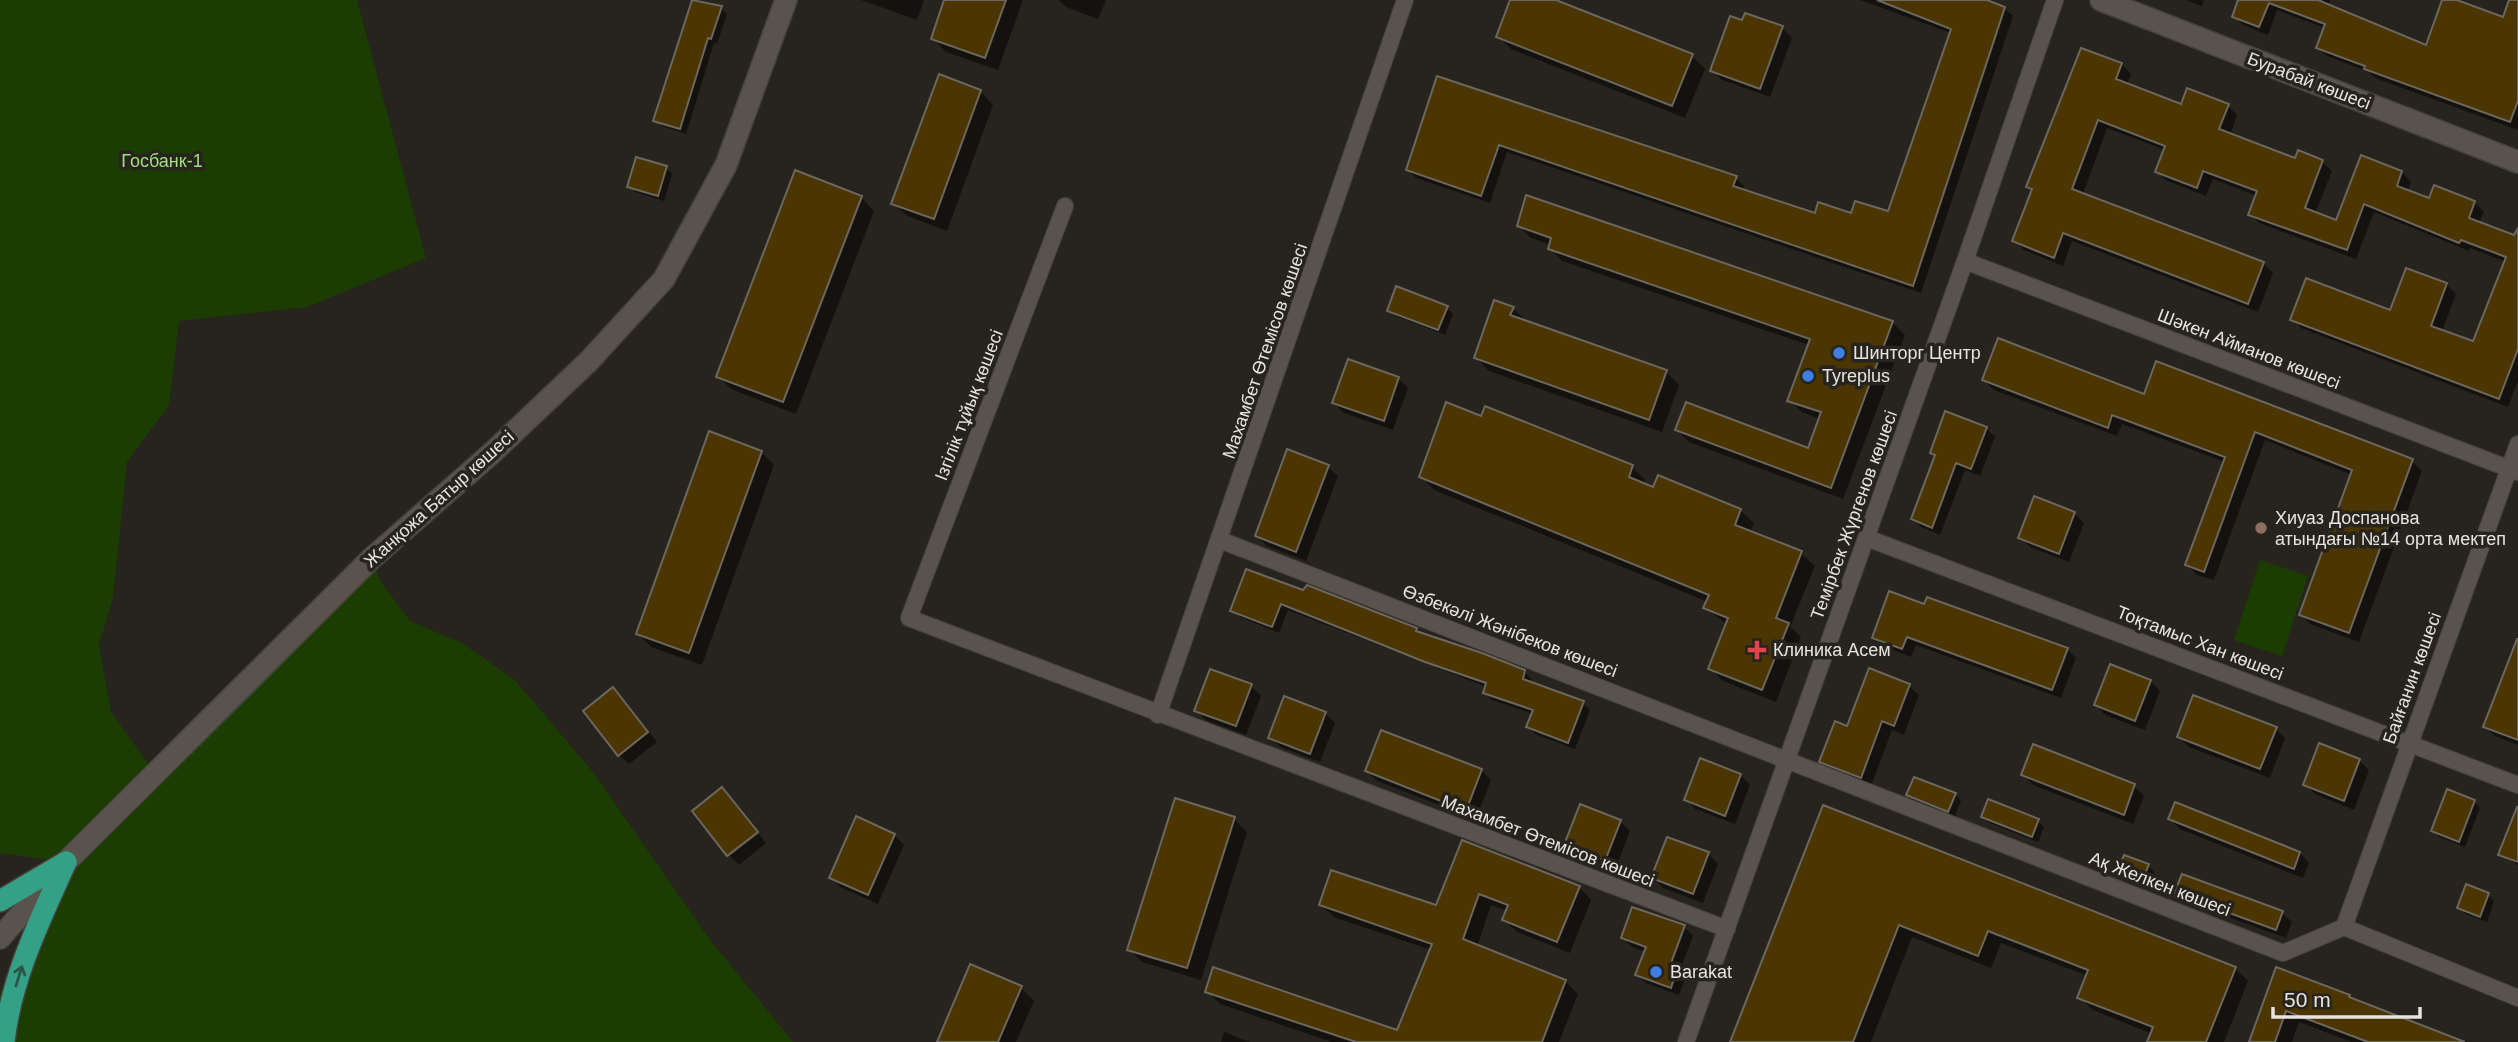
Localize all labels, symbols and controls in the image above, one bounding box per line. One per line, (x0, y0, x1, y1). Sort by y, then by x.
street label: Бурабай көшесі (2244, 48, 2374, 114)
park label: Госбанк-1 (121, 151, 203, 171)
street label: Махамбет Өтемісов көшесі (1219, 241, 1311, 461)
street label: Шәкен Айманов көшесі (2155, 305, 2343, 393)
street label: Ізгілік тұйық көшесі (931, 327, 1007, 483)
place label: Шинторг Центр (1853, 343, 1981, 363)
marker: Шинторг Центр (1831, 345, 1847, 361)
place label: Tyreplus (1822, 366, 1890, 386)
marker: Tyreplus (1800, 368, 1816, 384)
street label: Темірбек Жүргенов көшесі (1807, 408, 1901, 622)
street label: Жанқожа Батыр көшесі (360, 427, 518, 571)
place label: Хиуаз Доспанова атындағы №14 орта мектеп (2275, 508, 2506, 549)
marker: Хиуаз Доспанова атындағы №14 орта мектеп (2253, 520, 2269, 536)
street label: Өзбекәлі Жәнібеков көшесі (1400, 581, 1620, 681)
street label: Тоқтамыс Хан көшесі (2114, 602, 2286, 684)
street label: Байғанин көшесі (2379, 609, 2445, 747)
marker: Клиника Асем (1747, 640, 1767, 660)
place label: Клиника Асем (1773, 640, 1891, 660)
street label: Махамбет Өтемісов көшесі (1439, 791, 1657, 891)
street label: Ақ Желкен көшесі (2087, 848, 2233, 920)
place label: Barakat (1670, 962, 1732, 982)
marker: Barakat (1648, 964, 1664, 980)
one-way arrow (14, 965, 26, 987)
scale bar (2273, 976, 2420, 1020)
text: 50 m (2284, 988, 2331, 1011)

